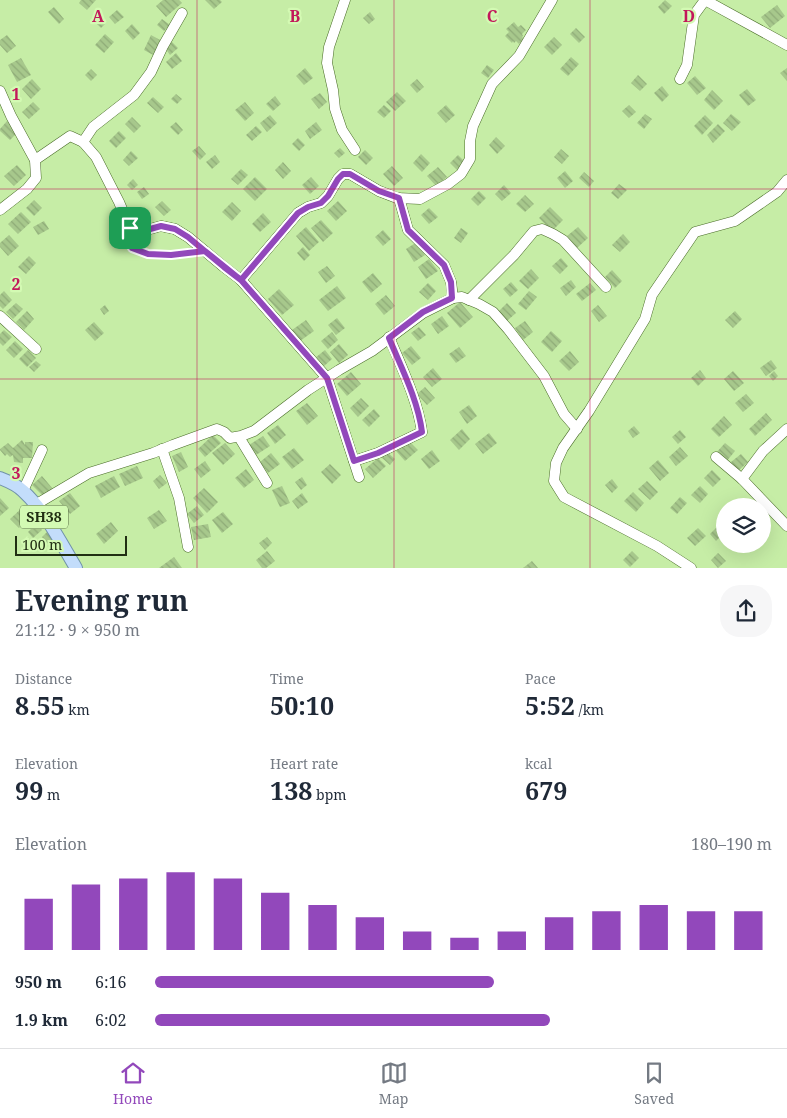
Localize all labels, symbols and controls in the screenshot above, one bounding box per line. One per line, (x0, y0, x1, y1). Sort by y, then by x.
text: A (92, 5, 105, 27)
text: B (290, 5, 301, 27)
text: C (487, 5, 498, 27)
text: D (683, 5, 695, 27)
text: 1 (11, 83, 21, 105)
pin (109, 207, 151, 249)
icon: arrive (116, 214, 144, 242)
text: 2 (11, 273, 21, 295)
text: 3 (11, 462, 21, 484)
map controls (716, 498, 771, 553)
button: layers (716, 498, 771, 553)
road number: SH38 (20, 506, 68, 528)
scale bar (15, 533, 128, 556)
text: 100 m (22, 535, 62, 554)
text: Evening run (15, 581, 188, 619)
button: share (720, 585, 772, 637)
text: 21:12 · 9 × 950 m (15, 619, 140, 641)
text: Distance (15, 669, 72, 688)
text: Time (270, 669, 304, 688)
text: Pace (525, 669, 556, 688)
text: 8.55 (15, 688, 65, 722)
text: 50:10 (270, 688, 334, 722)
text: 5:52 (525, 688, 575, 722)
text: km (65, 700, 90, 719)
text: /km (575, 700, 604, 719)
text: Elevation (15, 754, 78, 773)
text: Heart rate (270, 754, 338, 773)
text: kcal (525, 754, 552, 773)
text: 99 (15, 773, 43, 807)
text: 138 (270, 773, 312, 807)
text: 679 (525, 773, 567, 807)
text: m (43, 785, 60, 804)
text: bpm (312, 785, 346, 804)
text: Elevation (15, 833, 87, 855)
text: 180–190 m (691, 833, 772, 855)
text: 950 m (15, 971, 62, 993)
text: 6:16 (95, 971, 126, 993)
text: 1.9 km (15, 1009, 68, 1031)
text: 6:02 (95, 1009, 126, 1031)
tab: Home (113, 1059, 153, 1108)
tab: Map (379, 1059, 408, 1108)
tab: Saved (634, 1059, 674, 1108)

